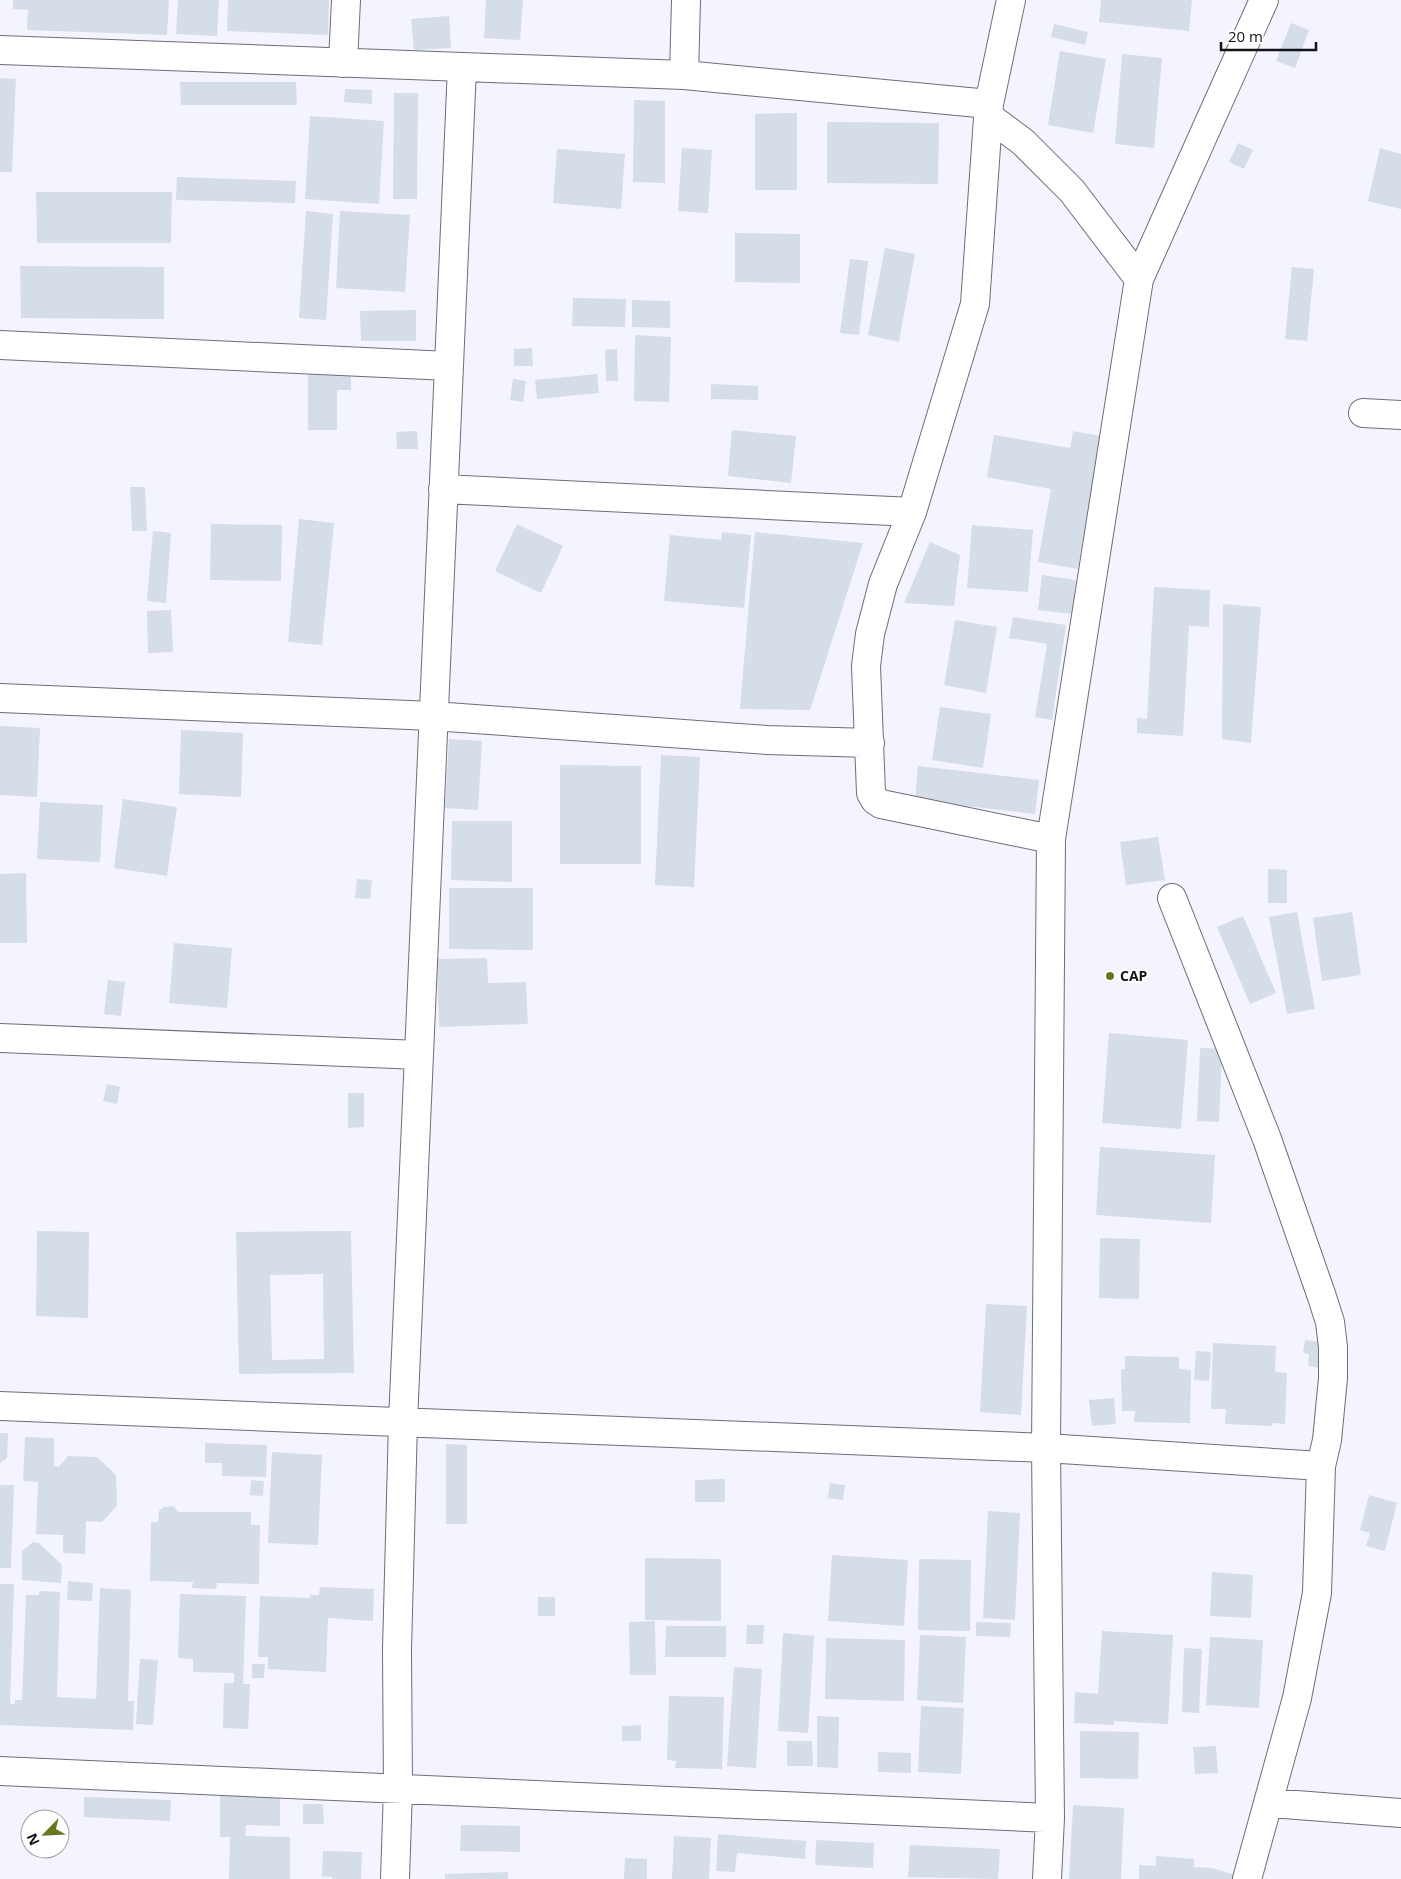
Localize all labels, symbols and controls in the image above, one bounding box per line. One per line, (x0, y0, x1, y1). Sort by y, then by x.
scale bar (1221, 20, 1316, 52)
text: 20 m (1228, 26, 1263, 46)
place label: CAP (1120, 966, 1148, 985)
marker: CAP (1104, 970, 1116, 982)
north arrow (20, 1809, 70, 1859)
text: N (22, 1830, 44, 1849)

